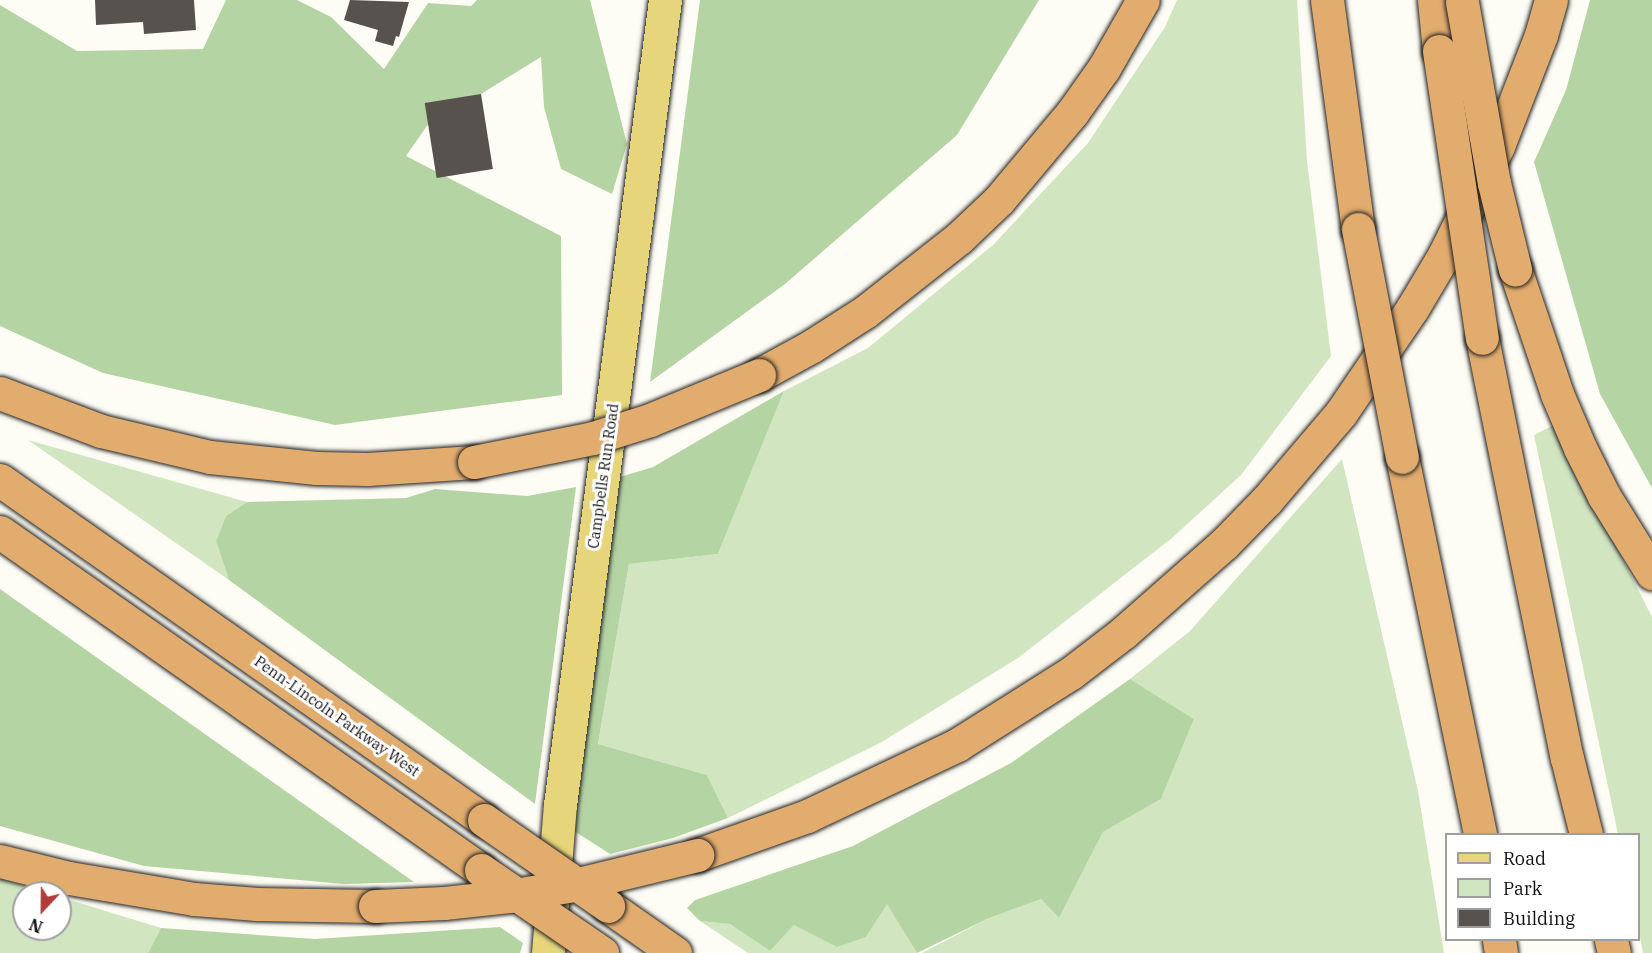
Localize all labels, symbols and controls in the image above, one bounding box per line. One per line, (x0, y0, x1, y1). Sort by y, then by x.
street label: Campbells Run Road (584, 402, 622, 550)
street label: Penn-Lincoln Parkway West (251, 652, 423, 780)
legend (1445, 833, 1640, 941)
text: Road (1503, 847, 1546, 870)
text: Park (1503, 877, 1542, 900)
north arrow (12, 881, 72, 941)
text: Building (1503, 907, 1575, 930)
text: N (26, 914, 46, 937)

